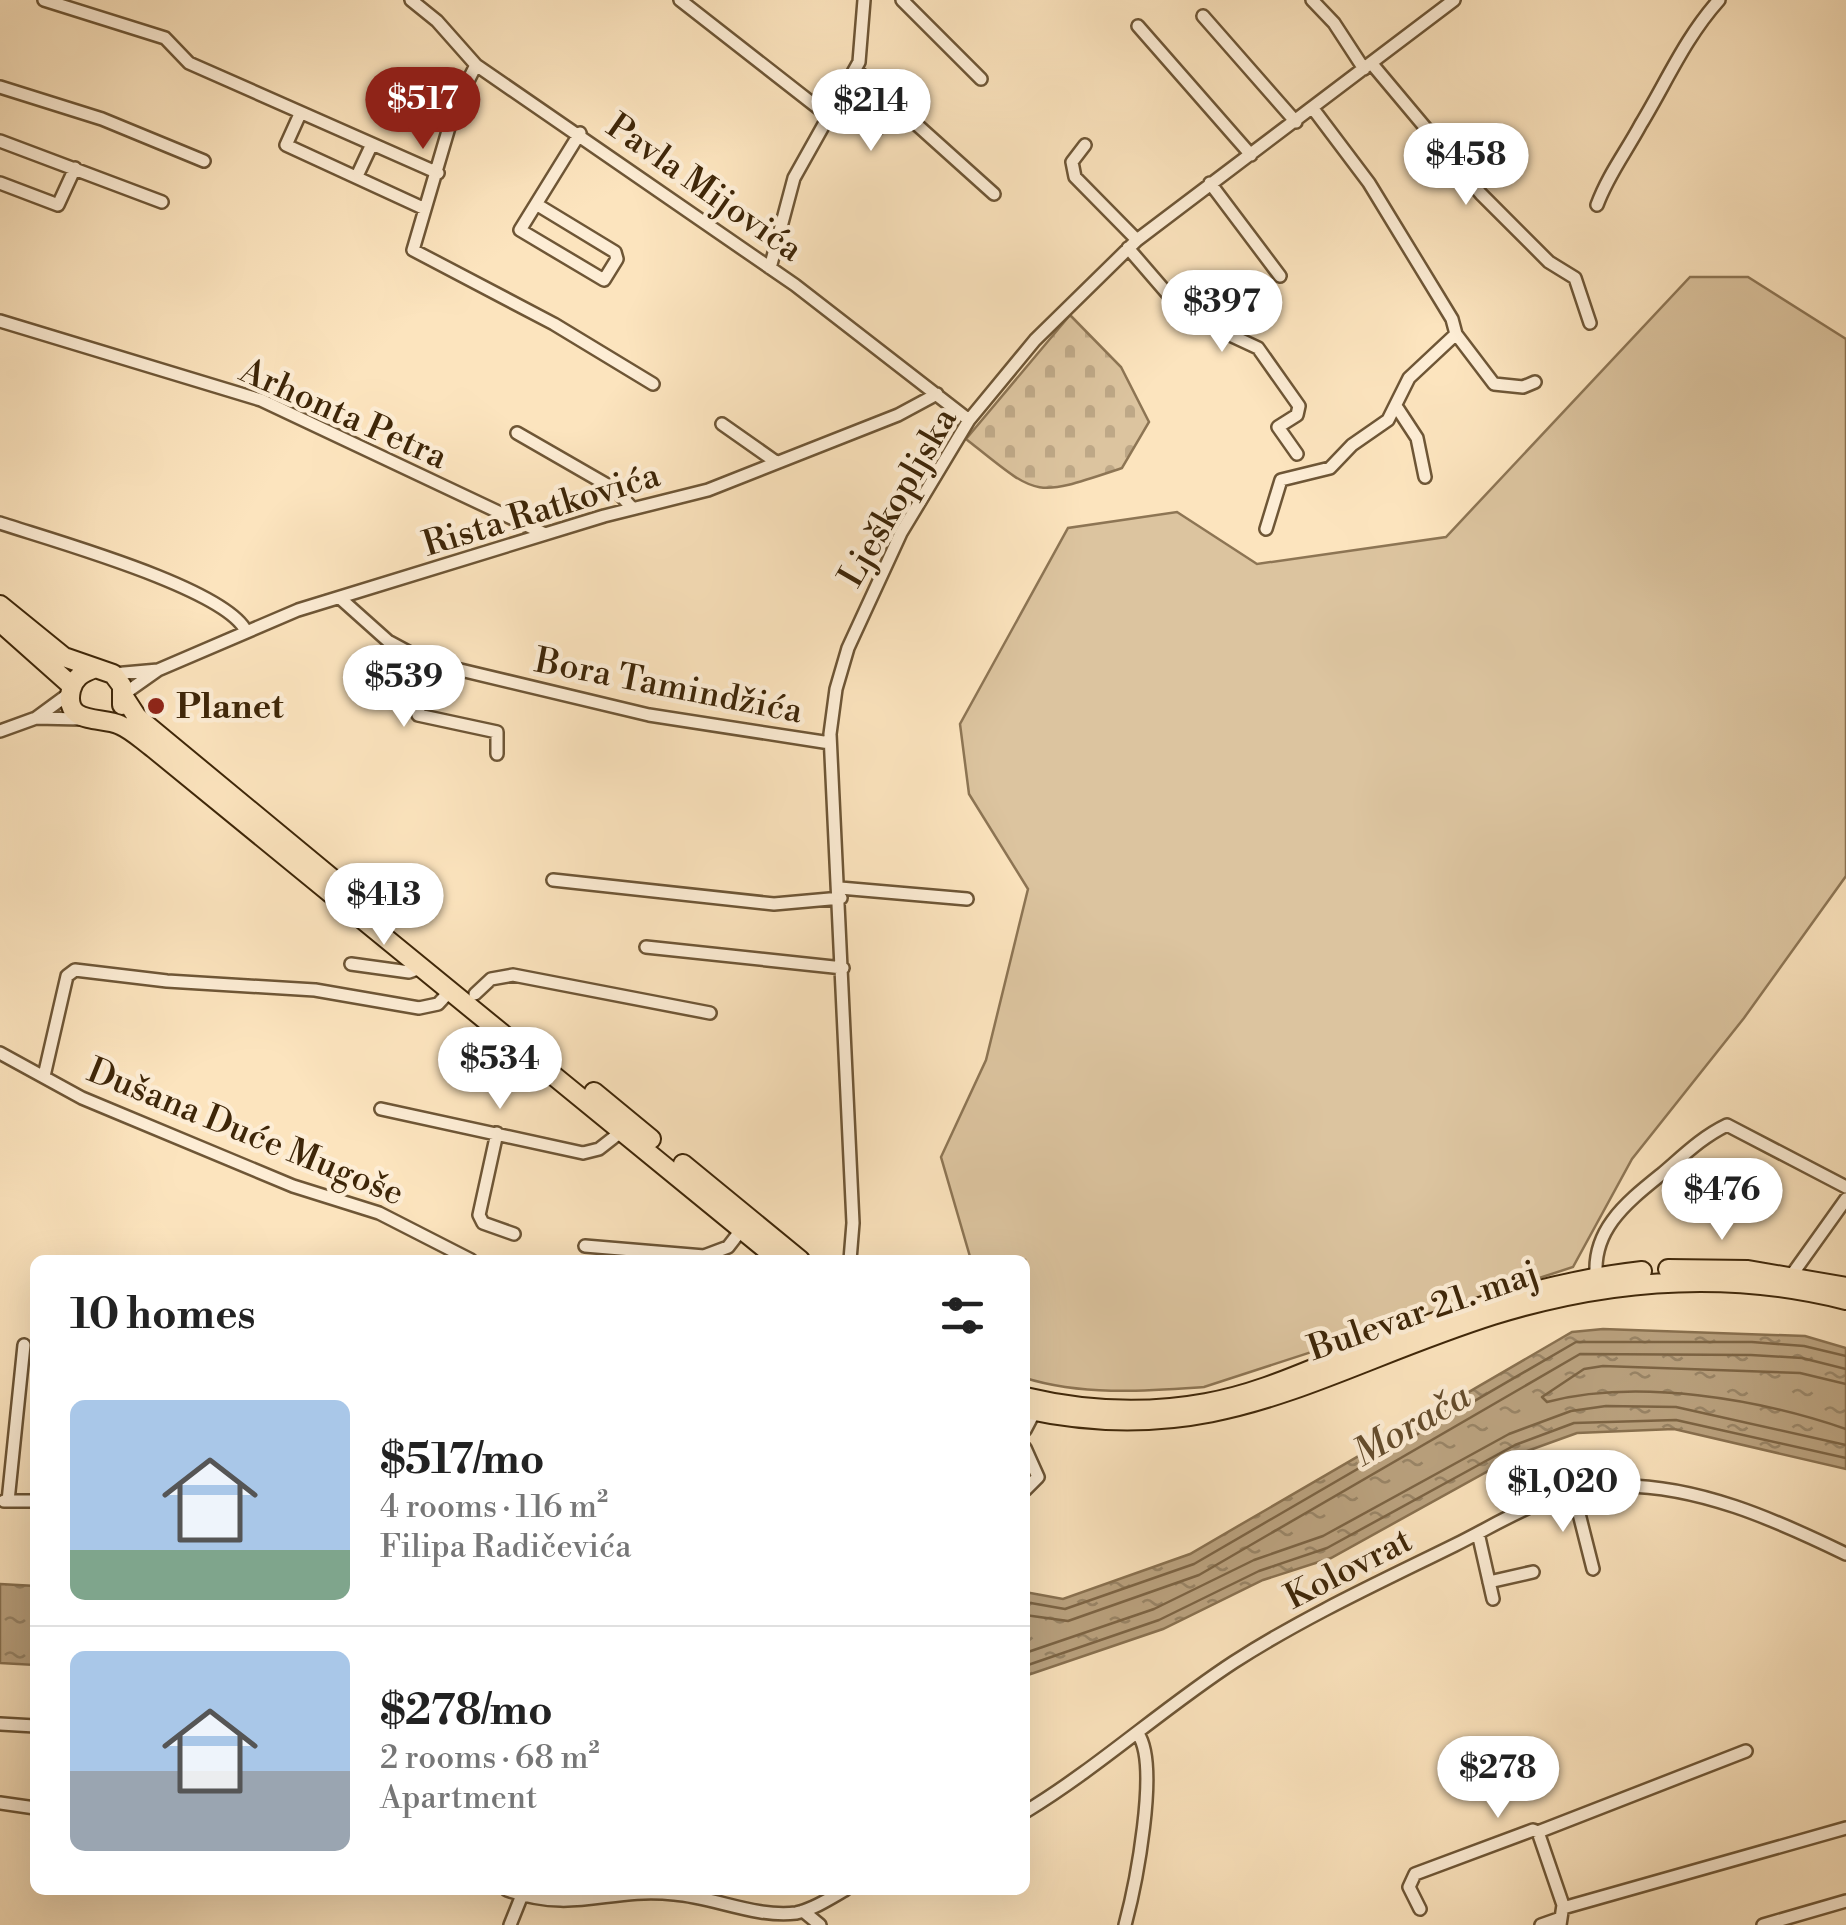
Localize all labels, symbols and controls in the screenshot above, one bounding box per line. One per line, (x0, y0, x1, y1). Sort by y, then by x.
pin: $517 (364, 67, 482, 152)
pin: $214 (812, 69, 930, 154)
text: $517 (387, 79, 459, 119)
text: $214 (834, 81, 908, 121)
street label: Pavla Mijovića (598, 105, 810, 272)
pin: $458 (1407, 123, 1525, 208)
text: $458 (1426, 135, 1506, 175)
pin: $397 (1163, 270, 1281, 355)
text: $397 (1183, 282, 1261, 322)
street label: Arhonta Petra (232, 349, 454, 479)
street label: Lješkopljska (830, 400, 967, 595)
street label: Rista Ratkovića (418, 454, 665, 567)
street label: Bora Tamindžića (531, 639, 806, 734)
pin: $539 (345, 645, 463, 730)
text: $539 (365, 657, 443, 697)
place label: Planet (176, 686, 284, 729)
marker: Planet (145, 695, 167, 717)
pin: $413 (325, 863, 443, 948)
text: $413 (347, 875, 421, 915)
pin: $534 (441, 1027, 559, 1112)
text: $534 (460, 1039, 540, 1079)
street label: Dušana Duće Mugoše (81, 1049, 410, 1216)
pin: $476 (1663, 1158, 1781, 1243)
text: $476 (1684, 1170, 1760, 1210)
street label: Bulevar 21. maj (1302, 1252, 1544, 1371)
icon: filters (935, 1288, 990, 1343)
text: 10 homes (70, 1289, 256, 1342)
water label: Morača (1344, 1372, 1480, 1478)
text: $517/mo (380, 1434, 545, 1487)
icon: home (150, 1440, 270, 1560)
pin: $1,020 (1482, 1450, 1644, 1535)
text: $1,020 (1508, 1462, 1618, 1502)
text: 4 rooms · 116 m² (380, 1487, 608, 1527)
street label: Kolovrat (1278, 1519, 1419, 1620)
text: Filipa Radičevića (380, 1527, 631, 1567)
text: $278/mo (380, 1685, 553, 1738)
icon: home (150, 1691, 270, 1811)
pin: $278 (1439, 1736, 1557, 1821)
text: 2 rooms · 68 m² (380, 1738, 600, 1778)
text: $278 (1459, 1748, 1537, 1788)
text: Apartment (380, 1778, 537, 1818)

